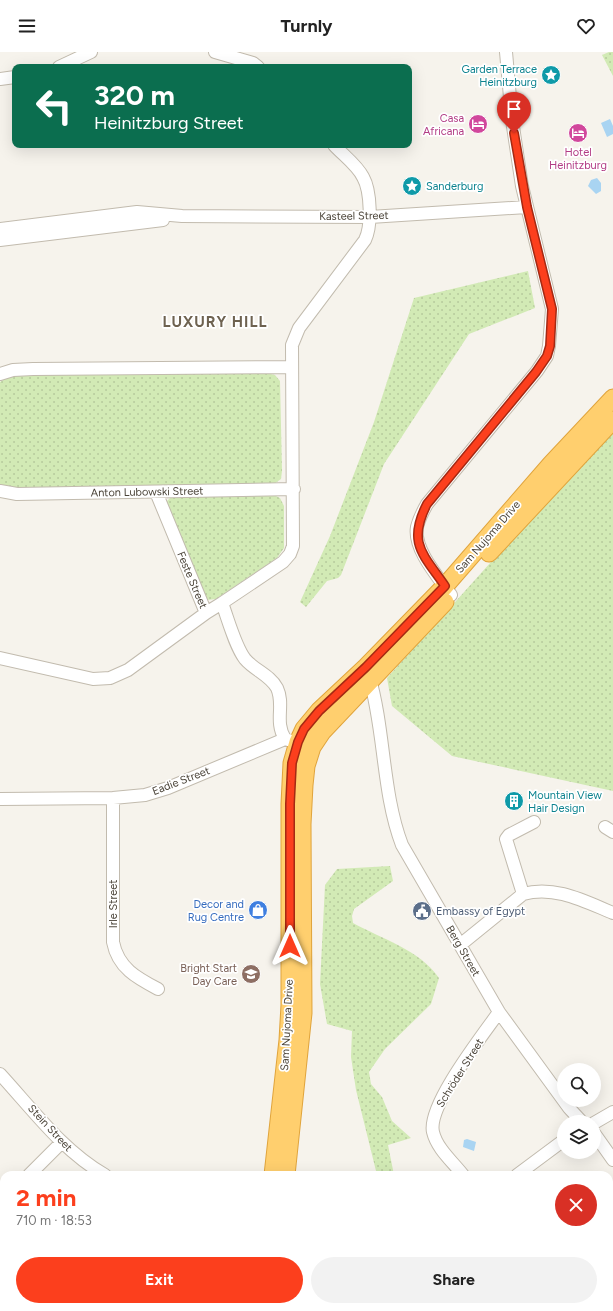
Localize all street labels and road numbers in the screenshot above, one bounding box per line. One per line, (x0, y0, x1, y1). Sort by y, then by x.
street label: Kasteel Street (319, 209, 389, 223)
street label: Anton Lubowski Street (91, 485, 203, 499)
street label: Sam Nujoma Drive (453, 498, 523, 576)
street label: Feste Street (174, 550, 210, 610)
street label: Eadie Street (150, 764, 212, 798)
street label: Irle Street (107, 880, 120, 928)
street label: Berg Street (443, 923, 483, 979)
street label: Sam Nujoma Drive (278, 979, 296, 1071)
street label: Schröder Street (434, 1036, 486, 1110)
street label: Stein Street (25, 1102, 75, 1154)

